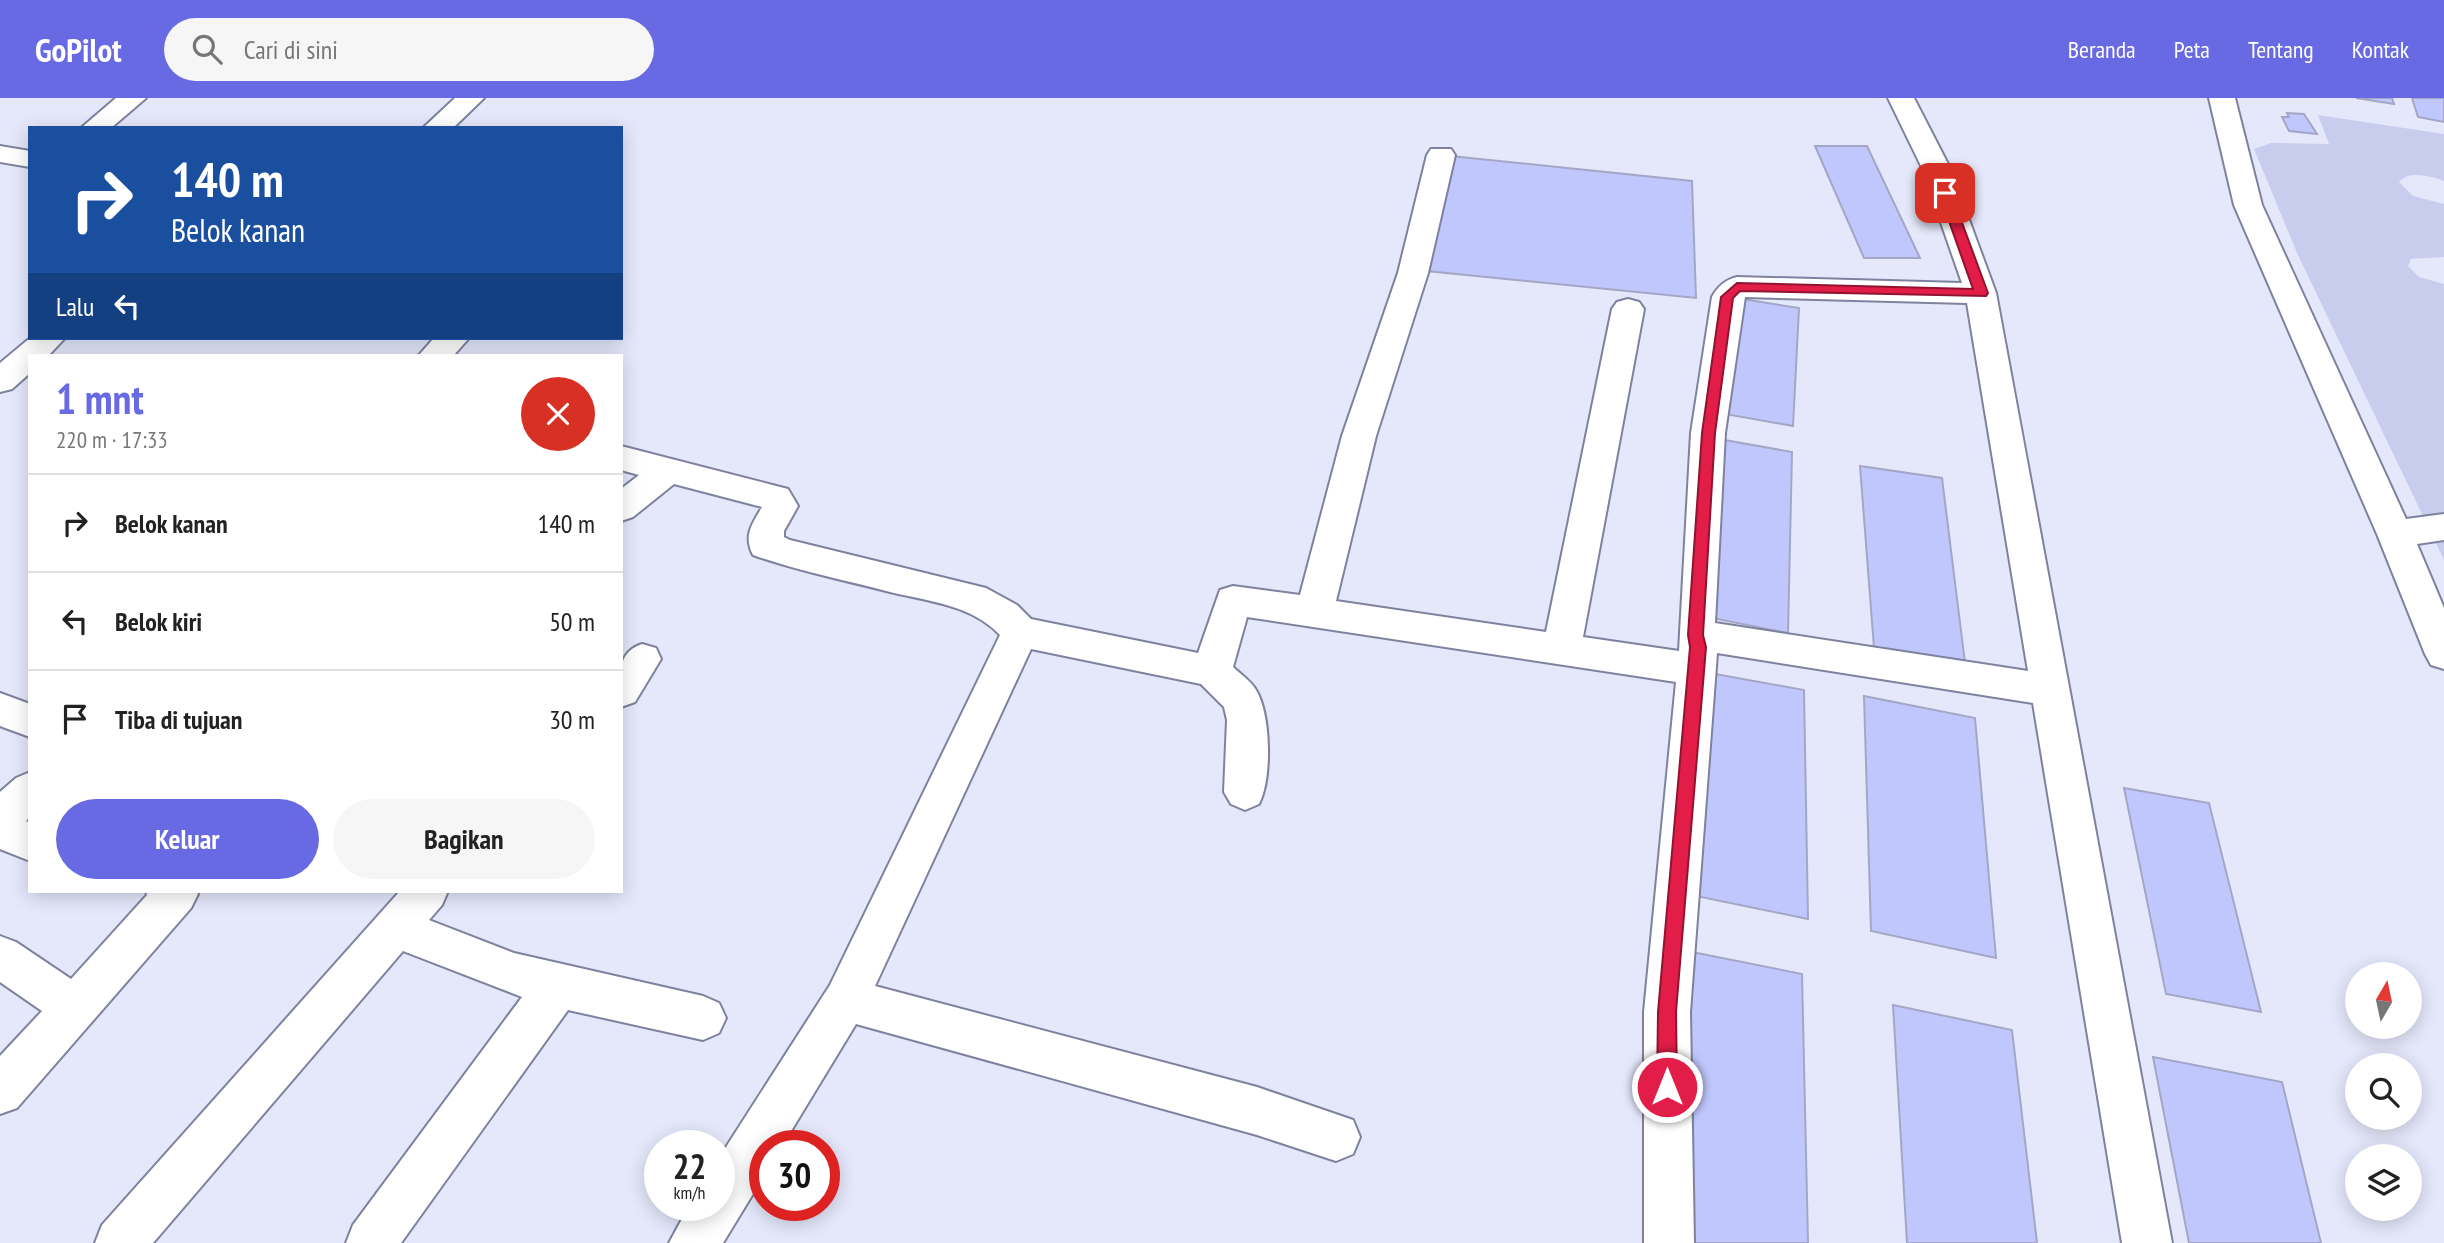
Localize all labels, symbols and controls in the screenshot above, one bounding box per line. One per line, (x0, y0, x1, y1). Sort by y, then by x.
search box (164, 18, 654, 81)
text: GoPilot (35, 28, 122, 71)
icon: search (188, 30, 226, 68)
text: Cari di sini (244, 33, 338, 66)
text: Beranda (2068, 34, 2136, 65)
text: Peta (2174, 34, 2210, 65)
text: Tentang (2248, 34, 2314, 65)
text: Kontak (2352, 34, 2409, 65)
text: 140 m (171, 147, 284, 211)
icon: right (56, 154, 147, 245)
pin (1915, 163, 1975, 223)
icon: arrive (1926, 174, 1964, 212)
text: Belok kanan (171, 209, 305, 251)
icon: left (108, 287, 146, 325)
text: Lalu (56, 290, 94, 323)
text: 1 mnt (56, 371, 144, 426)
button: close (521, 377, 595, 451)
text: 220 m · 17:33 (56, 425, 168, 454)
icon: right (56, 504, 94, 542)
text: Belok kanan (115, 507, 228, 540)
text: 140 m (537, 507, 595, 540)
icon: left (56, 602, 94, 640)
text: Belok kiri (115, 605, 202, 638)
text: 50 m (549, 605, 595, 638)
icon: arrive (56, 700, 94, 738)
text: Tiba di tujuan (115, 703, 243, 736)
text: 30 m (549, 703, 595, 736)
button: Keluar (56, 799, 319, 879)
button: Bagikan (333, 799, 595, 879)
north arrow (2345, 962, 2422, 1040)
map controls (2345, 962, 2422, 1221)
position arrow (1630, 1050, 1704, 1124)
button: search (2345, 1053, 2422, 1130)
speed limit sign: 30 (749, 1130, 840, 1221)
text: 22 (673, 1143, 706, 1189)
button: layers (2345, 1144, 2422, 1221)
text: km/h (674, 1181, 705, 1204)

